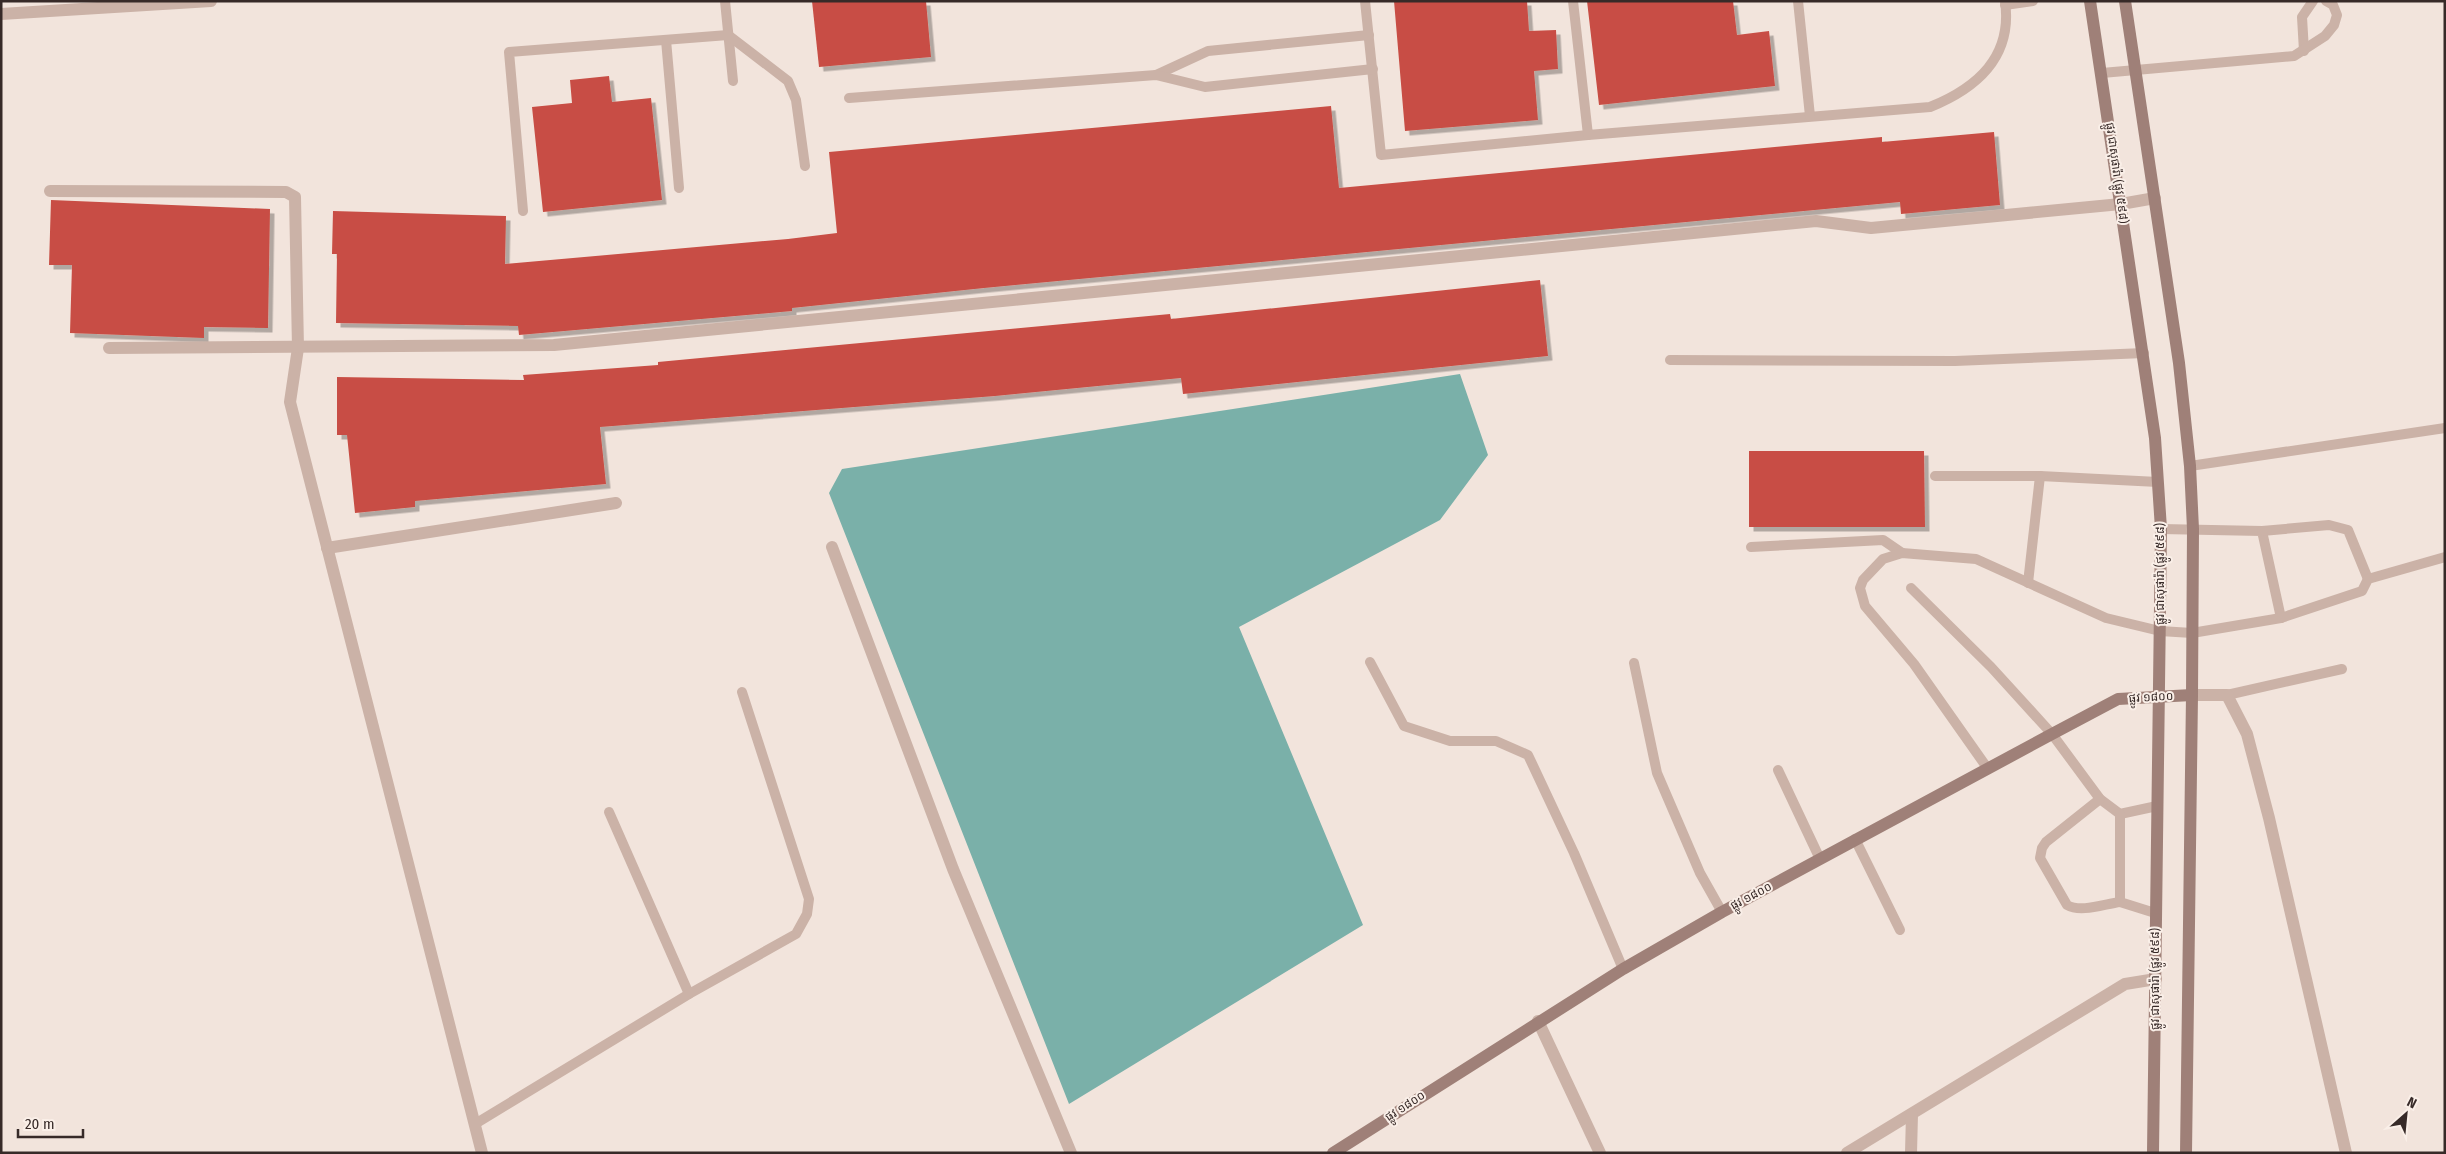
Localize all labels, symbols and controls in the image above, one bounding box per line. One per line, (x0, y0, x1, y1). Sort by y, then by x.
street label: ផ្លូវ ជាសុផារ៉ា (ផ្លូវ ៥៩៨) (2099, 121, 2131, 225)
street label: ផ្លូវ ជាសុផារ៉ា (ផ្លូវ ៥៩៨) (2153, 522, 2171, 625)
street label: ផ្លូវ ១៨០០ (2128, 689, 2174, 709)
street label: ផ្លូវ ១៨០០ (1728, 879, 1776, 916)
street label: ផ្លូវ ជាសុផារ៉ា (ផ្លូវ ៥៩៨) (2148, 927, 2166, 1030)
street label: ផ្លូវ ១៨០០ (1382, 1088, 1430, 1127)
north arrow (2381, 1089, 2431, 1139)
text: N (2404, 1093, 2419, 1112)
scale bar (18, 1106, 82, 1138)
text: 20 m (25, 1115, 55, 1133)

